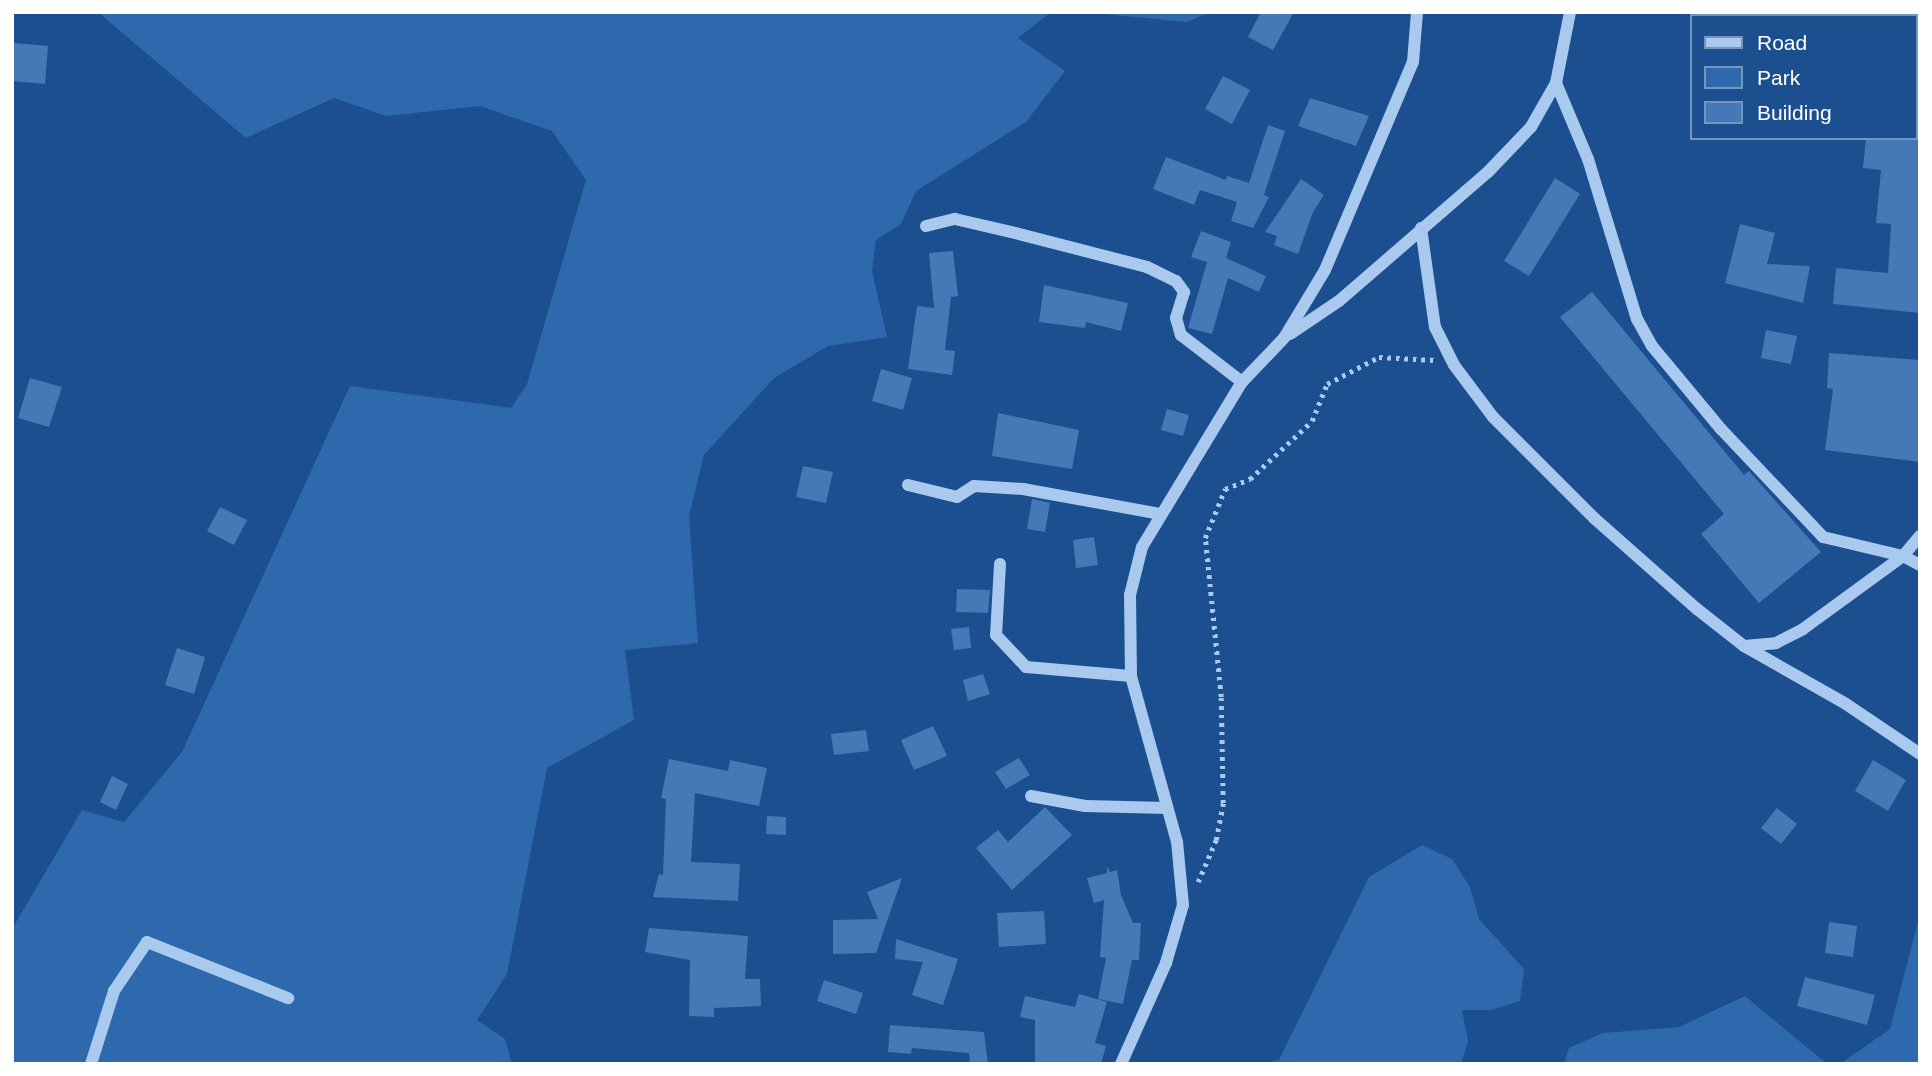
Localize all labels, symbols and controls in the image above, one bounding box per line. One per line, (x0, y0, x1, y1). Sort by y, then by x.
legend (1690, 14, 1918, 140)
text: Road (1757, 31, 1807, 54)
text: Park (1757, 66, 1800, 89)
text: Building (1757, 101, 1832, 124)

